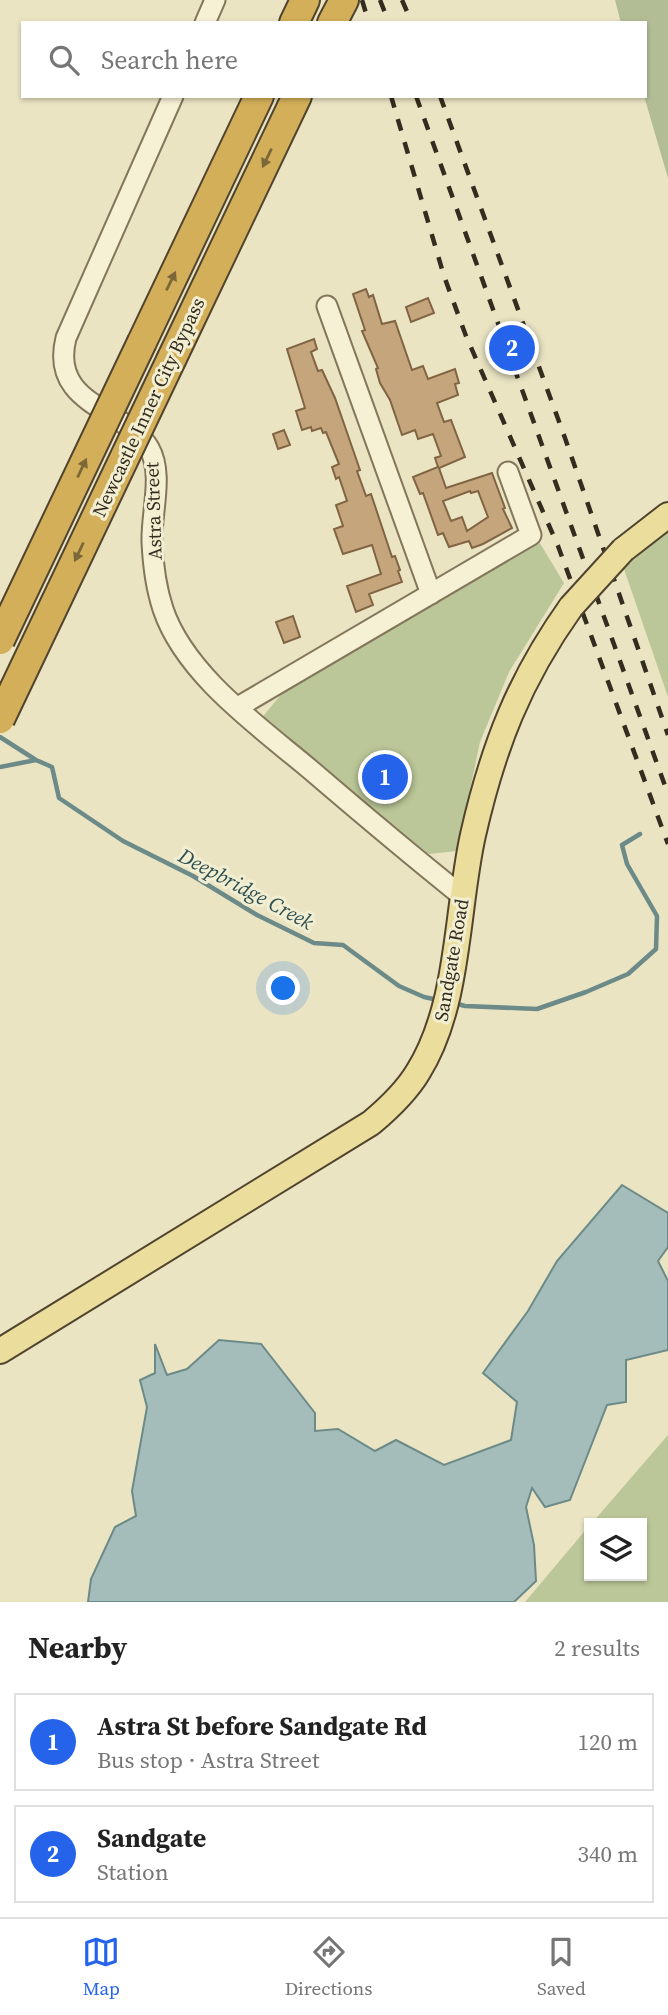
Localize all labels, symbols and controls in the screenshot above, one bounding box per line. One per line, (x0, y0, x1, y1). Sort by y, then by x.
search box (21, 21, 647, 98)
icon: search (45, 41, 83, 79)
text: Search here (101, 42, 238, 78)
one-way arrow (262, 148, 273, 168)
one-way arrow (165, 271, 177, 291)
street label: Newcastle Inner City Bypass (86, 293, 210, 521)
pin: 2 (489, 322, 535, 374)
one-way arrow (76, 458, 88, 478)
street label: Astra Street (138, 461, 168, 560)
one-way arrow (73, 542, 85, 562)
pin: 1 (362, 751, 408, 803)
water label: Deepbridge Creek (173, 840, 319, 936)
street label: Sandgate Road (427, 897, 475, 1023)
your location (266, 971, 300, 1005)
map controls (584, 1518, 647, 1581)
button: layers (584, 1518, 647, 1581)
text: Nearby (28, 1627, 127, 1668)
text: 2 results (554, 1632, 640, 1664)
text: Astra St before Sandgate Rd (97, 1708, 427, 1744)
text: 1 (47, 1726, 59, 1758)
text: 120 m (577, 1726, 638, 1758)
text: Bus stop · Astra Street (97, 1744, 319, 1776)
text: Sandgate (97, 1820, 206, 1856)
text: 2 (47, 1838, 59, 1870)
text: 340 m (577, 1838, 638, 1870)
text: Station (97, 1856, 169, 1888)
tab: Map (82, 1933, 120, 2001)
tab: Directions (285, 1933, 373, 2001)
tab: Saved (537, 1933, 586, 2001)

